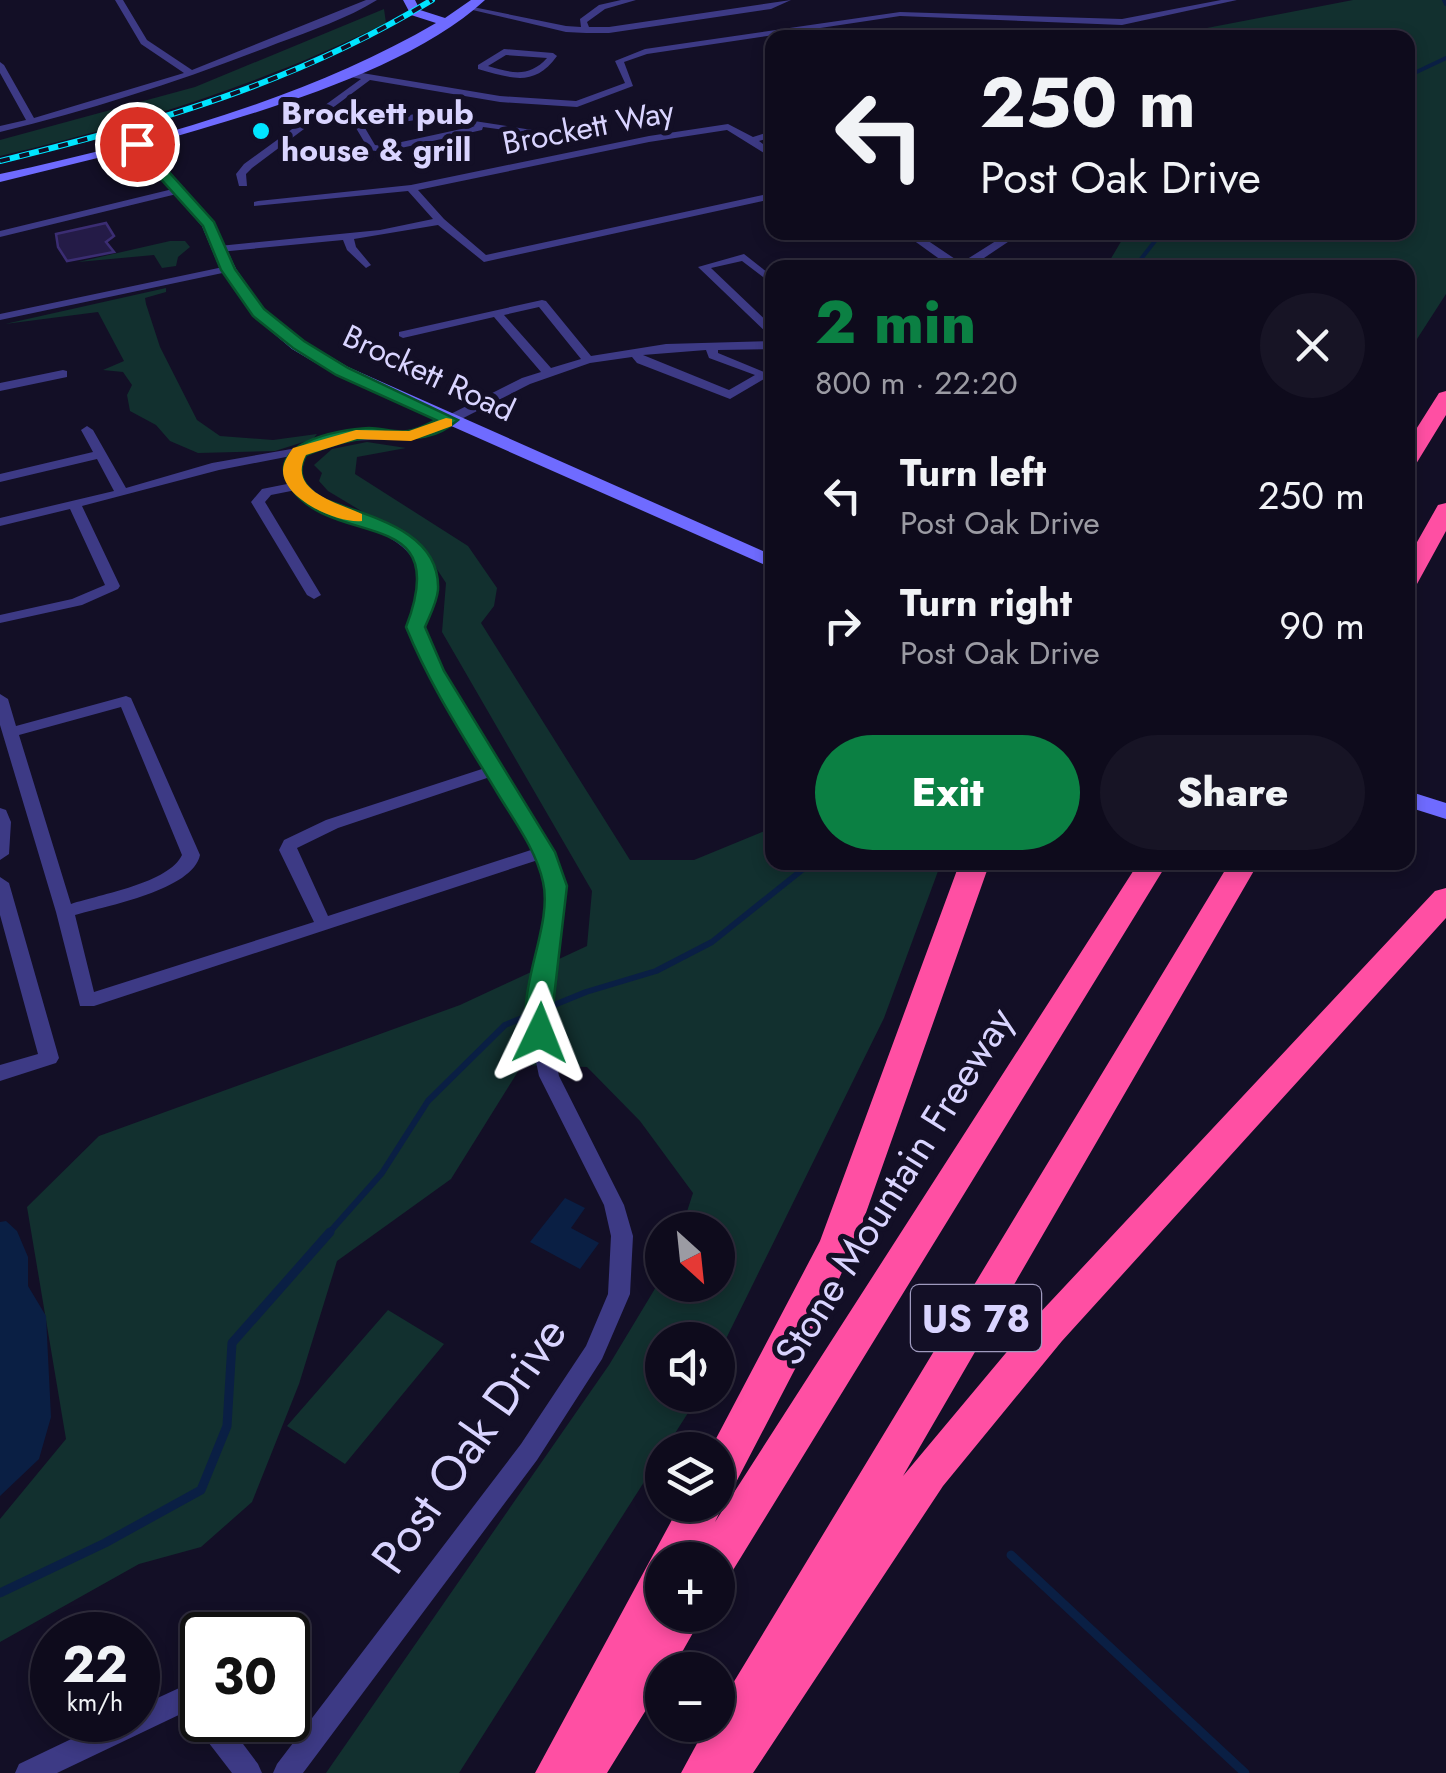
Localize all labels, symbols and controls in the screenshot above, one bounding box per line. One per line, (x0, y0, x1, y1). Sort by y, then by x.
text: 250 m (980, 52, 1196, 153)
icon: left (815, 70, 945, 200)
street label: Brockett Way (498, 88, 679, 166)
place label: Brockett pub house & grill (281, 90, 474, 173)
pin (95, 102, 180, 187)
icon: arrive (110, 117, 165, 172)
marker: Brockett pub house & grill (250, 120, 272, 142)
text: Post Oak Drive (980, 145, 1261, 210)
text: 2 min (815, 279, 976, 366)
button: close (1260, 293, 1365, 398)
street label: Brockett Road (335, 313, 523, 433)
text: 800 m · 22:20 (815, 360, 1018, 406)
text: Turn left (900, 445, 1046, 500)
icon: left (815, 468, 870, 523)
text: 250 m (1258, 468, 1365, 523)
text: Post Oak Drive (900, 500, 1100, 546)
text: Turn right (900, 575, 1072, 630)
icon: right (815, 598, 870, 653)
text: 90 m (1279, 598, 1365, 653)
text: Post Oak Drive (900, 630, 1100, 676)
button: Exit (815, 735, 1080, 850)
button: Share (1100, 735, 1365, 850)
position arrow (488, 981, 592, 1085)
street label: Stone Mountain Freeway (760, 996, 1028, 1376)
north arrow (645, 1212, 735, 1302)
map controls (645, 1212, 735, 1742)
road number: US 78 (911, 1285, 1041, 1351)
street label: Post Oak Drive (355, 1303, 583, 1587)
button: sound (645, 1322, 735, 1412)
button: layers (645, 1432, 735, 1522)
button: + (645, 1542, 735, 1632)
speed limit sign: 30 (180, 1612, 310, 1742)
text: 22 (62, 1628, 128, 1701)
button: − (645, 1652, 735, 1742)
text: km/h (67, 1684, 123, 1720)

